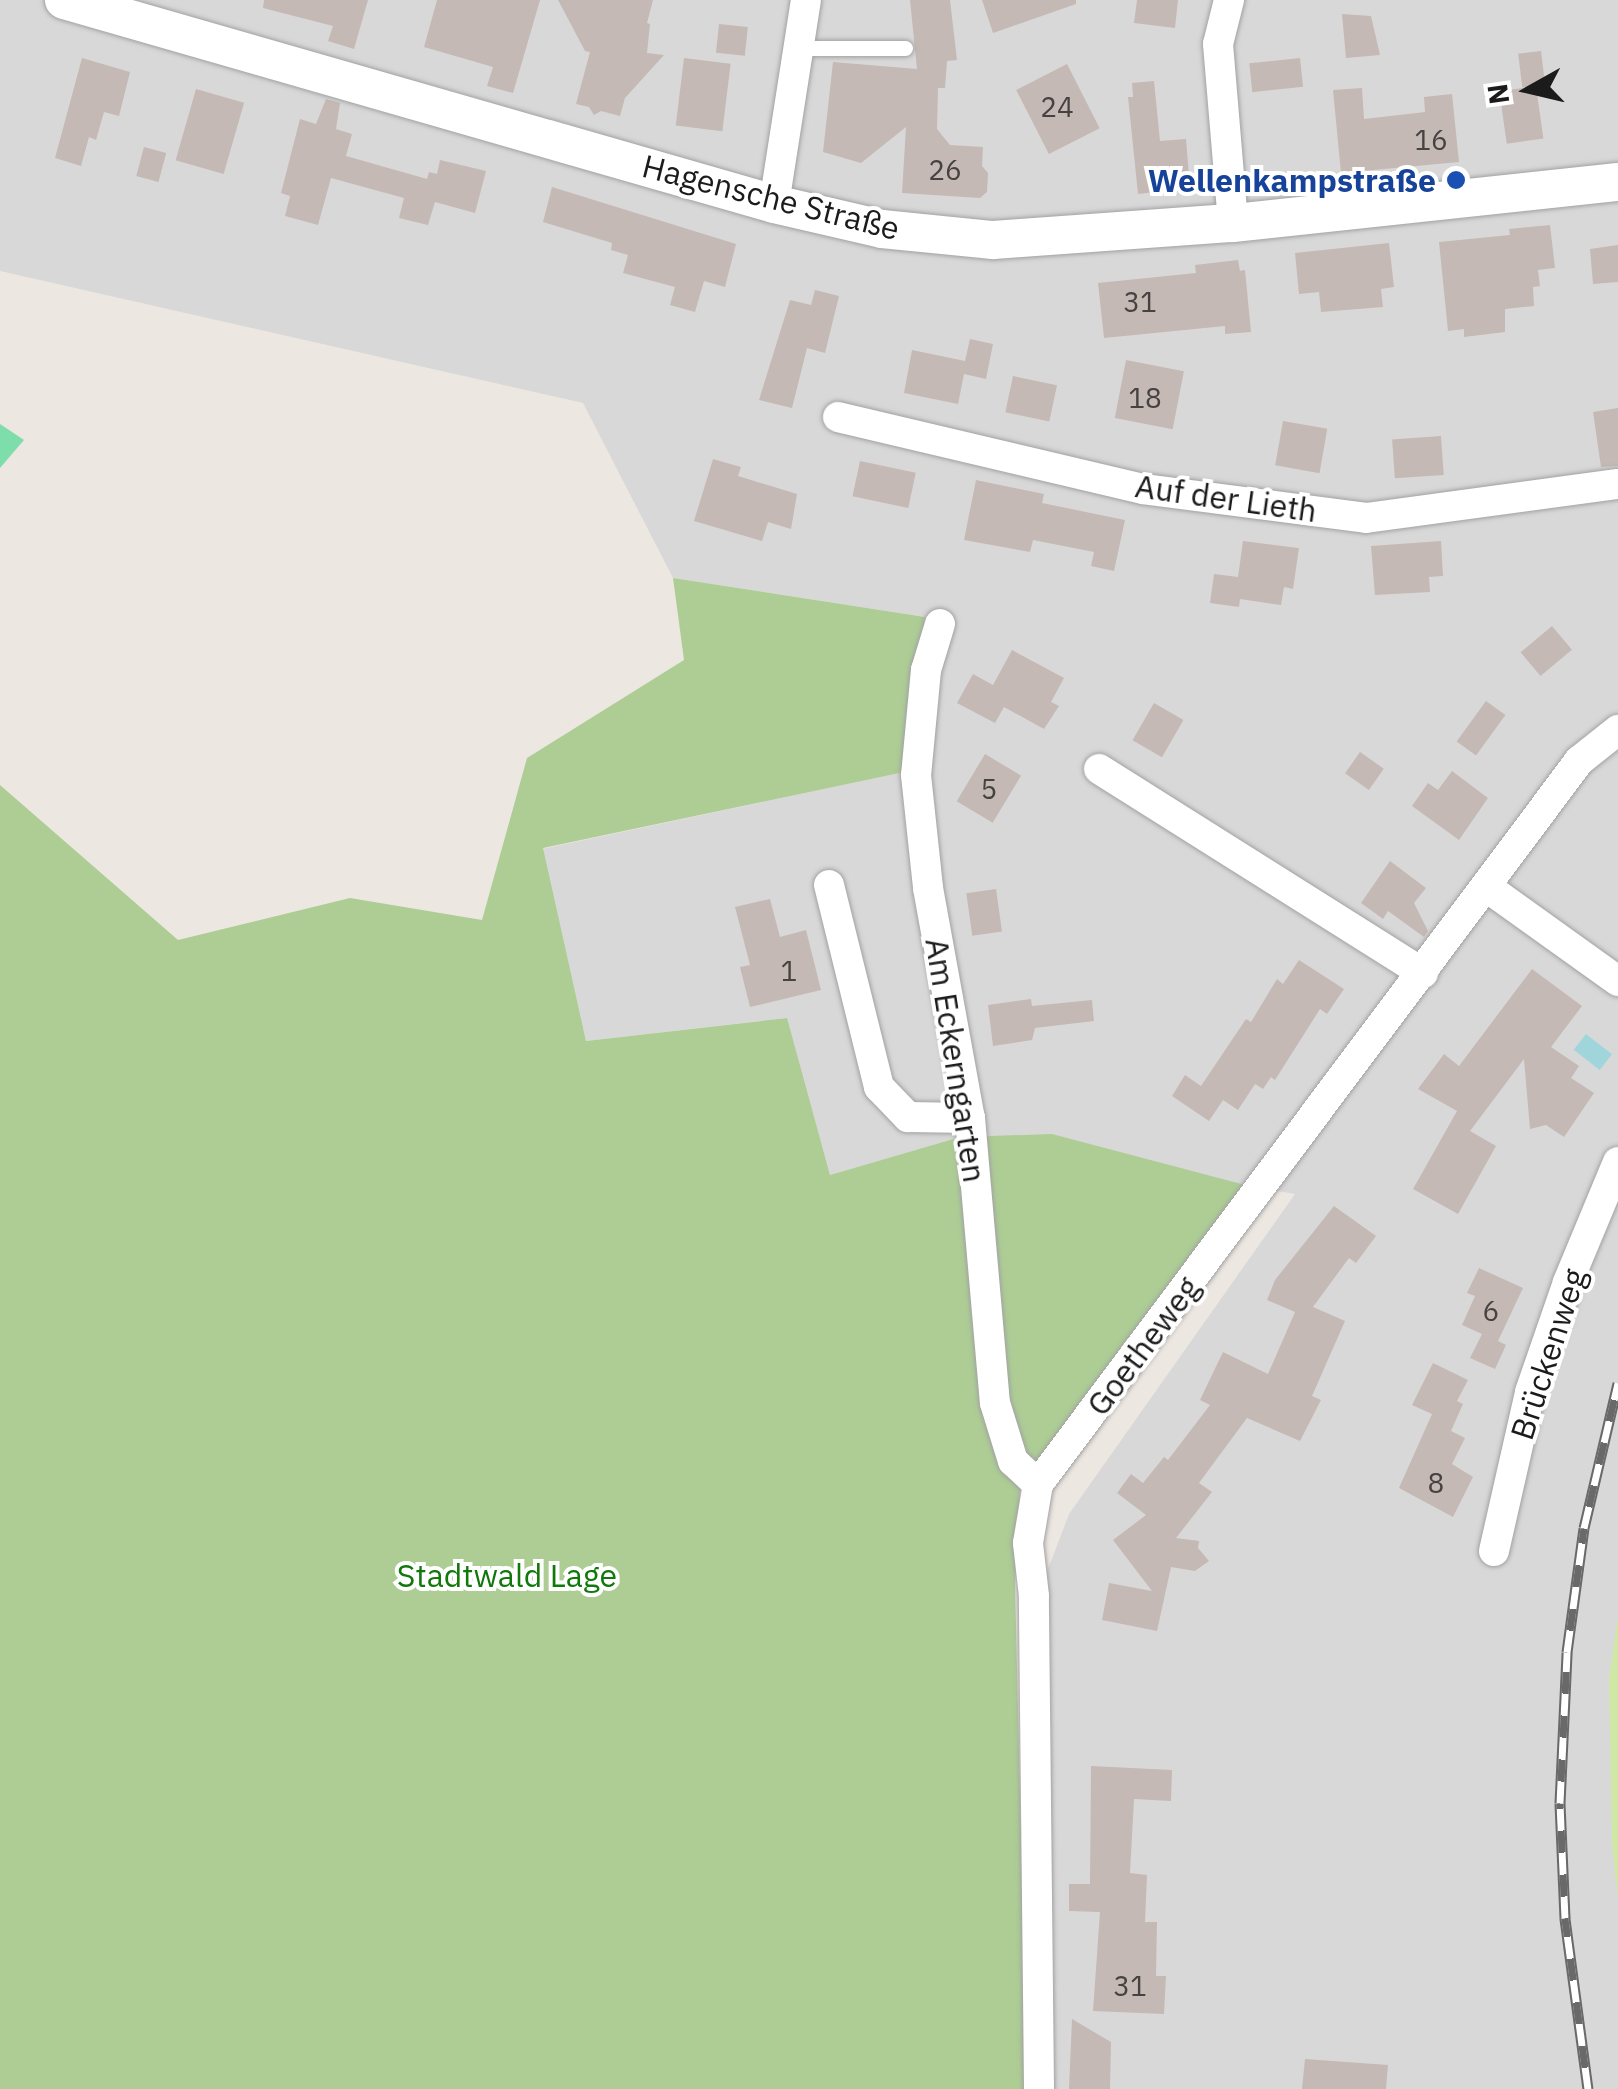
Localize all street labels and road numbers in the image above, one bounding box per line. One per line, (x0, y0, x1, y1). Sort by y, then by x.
street label: Hagensche Straße (638, 146, 904, 248)
street label: Auf der Lieth (1133, 466, 1319, 530)
street label: Am Eckerngarten (918, 935, 994, 1185)
street label: Brückenweg (1502, 1264, 1594, 1444)
street label: Goetheweg (1078, 1269, 1208, 1423)

